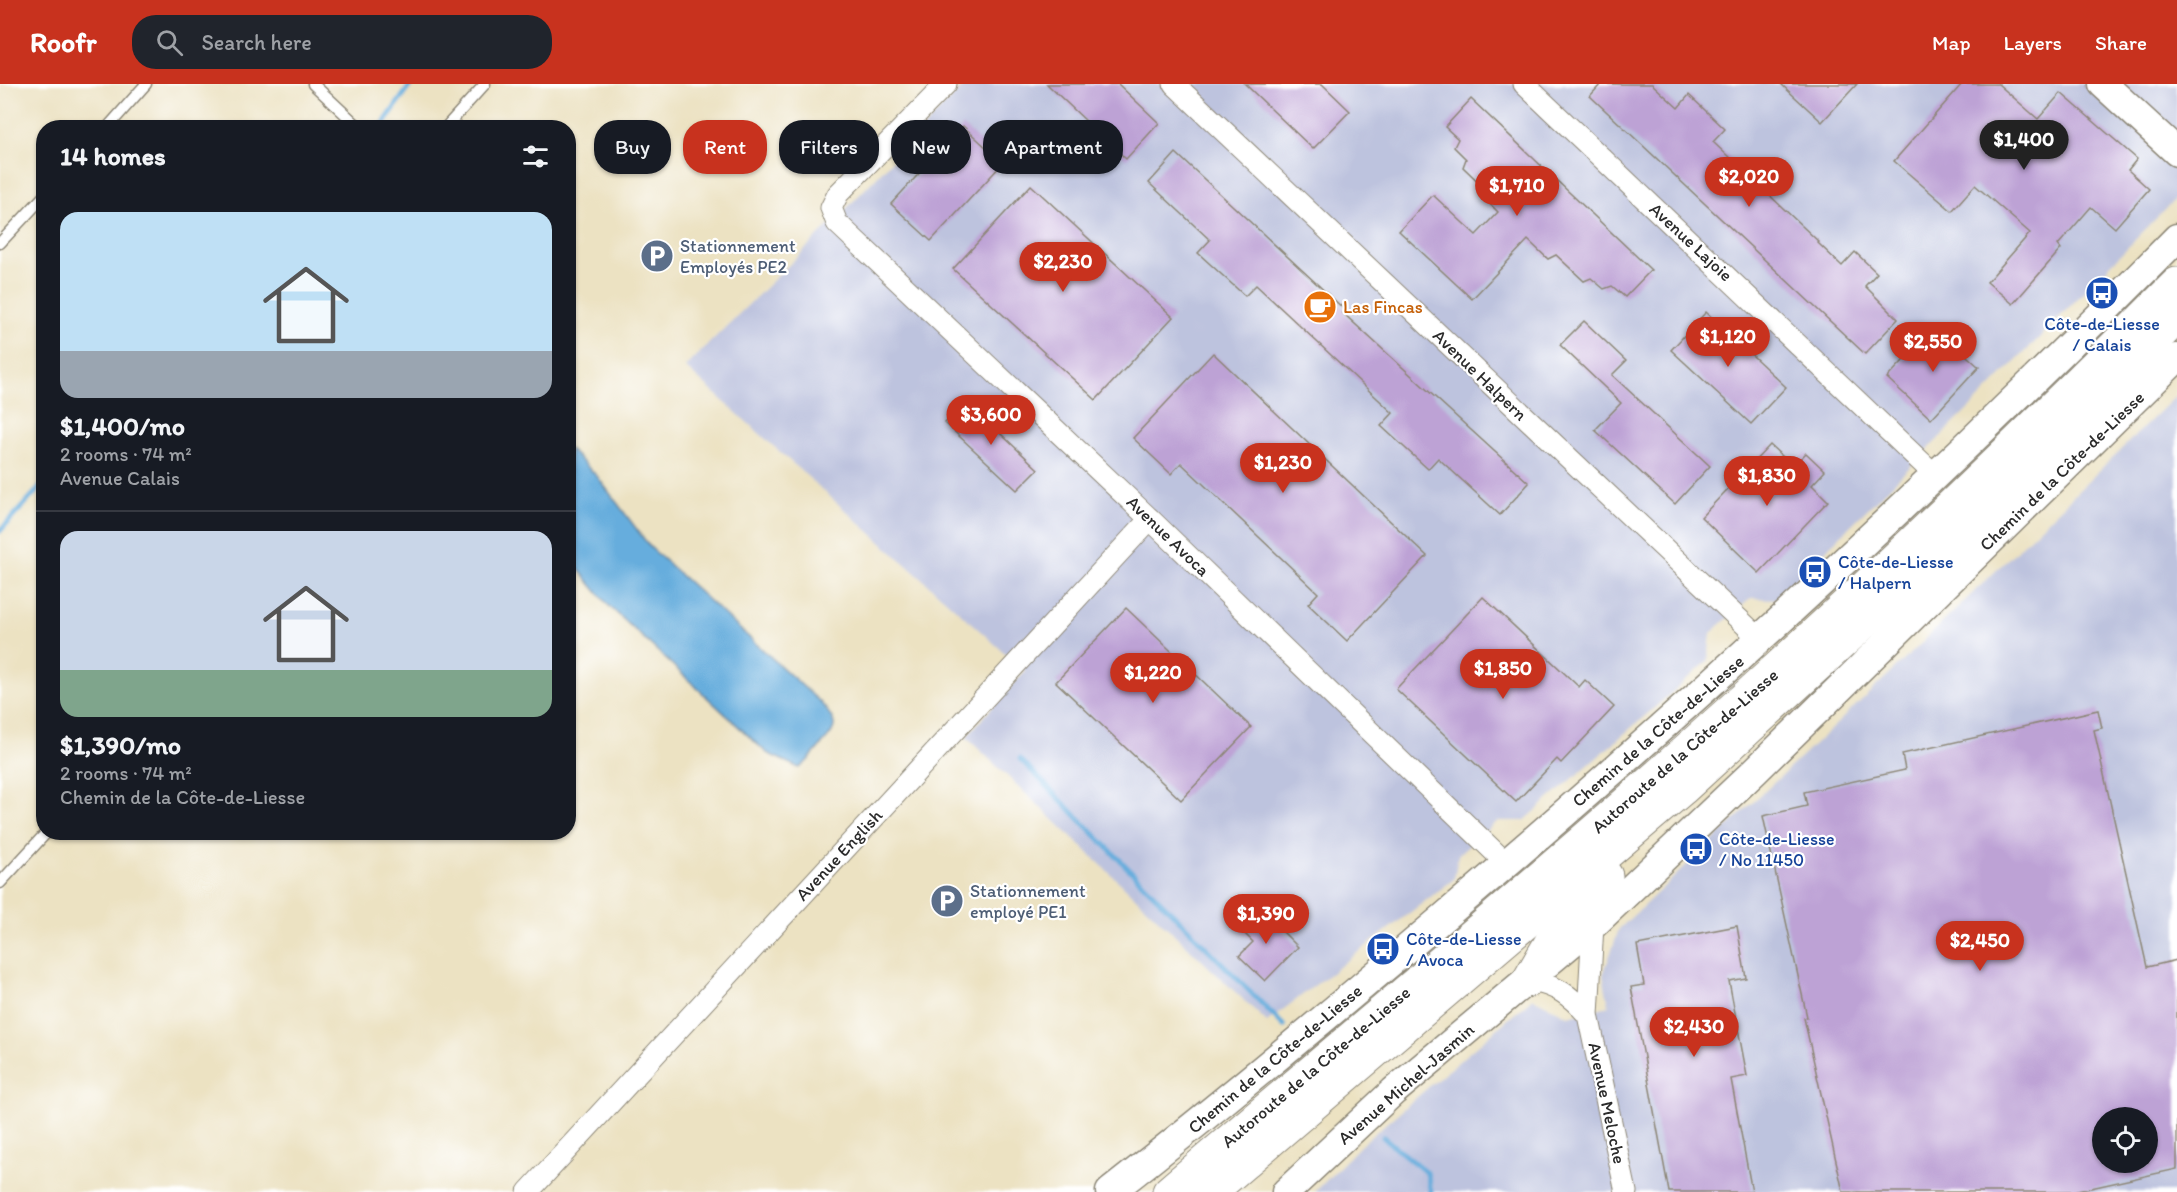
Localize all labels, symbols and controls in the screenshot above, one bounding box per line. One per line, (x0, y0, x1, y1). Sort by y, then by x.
search box (132, 15, 552, 69)
text: Roofr (30, 25, 96, 59)
icon: search (153, 26, 186, 59)
text: Search here (201, 29, 312, 56)
text: Map (1932, 30, 1971, 55)
text: Layers (2004, 30, 2062, 55)
text: Share (2095, 30, 2147, 55)
chip: Buy (594, 120, 671, 174)
chip: Rent (683, 120, 767, 174)
chip: Filters (779, 120, 879, 174)
chip: New (891, 120, 971, 174)
chip: Apartment (983, 120, 1123, 174)
pin: $1,400 (1975, 120, 2073, 171)
text: $1,400 (1994, 127, 2054, 151)
text: 14 homes (60, 140, 166, 172)
icon: filters (519, 140, 552, 173)
pin: $2,020 (1700, 157, 1798, 208)
text: $2,020 (1719, 164, 1779, 188)
pin: $1,710 (1468, 166, 1566, 217)
text: $1,710 (1489, 173, 1545, 197)
street label: Avenue Lajoie (1645, 198, 1737, 286)
place label: Stationnement Employés PE2 (680, 235, 796, 278)
parking icon: Stationnement Employés PE2 (639, 238, 675, 274)
pin: $2,230 (1014, 242, 1112, 293)
text: $2,230 (1033, 249, 1093, 273)
icon: home (252, 251, 360, 359)
bus stop icon: Côte-de-Liesse / Calais (2084, 275, 2120, 311)
cafe icon: Las Fincas (1302, 289, 1338, 325)
place label: Las Fincas (1343, 296, 1423, 318)
place label: Côte-de-Liesse / Calais (2044, 313, 2160, 356)
pin: $1,120 (1679, 317, 1777, 368)
pin: $2,550 (1884, 322, 1982, 373)
text: $1,120 (1700, 324, 1756, 348)
street label: Avenue Halpern (1428, 325, 1532, 425)
text: $2,550 (1904, 329, 1962, 353)
street label: Chemin de la Côte-de-Liesse (1975, 386, 2149, 556)
pin: $3,600 (942, 395, 1040, 446)
text: $3,600 (961, 402, 1022, 426)
text: $1,400/mo (60, 410, 185, 442)
text: 2 rooms · 74 m² (60, 442, 192, 466)
pin: $1,230 (1234, 443, 1332, 494)
text: $1,230 (1254, 450, 1312, 474)
pin: $1,830 (1718, 456, 1816, 507)
text: $1,830 (1738, 463, 1796, 487)
text: Avenue Calais (60, 466, 180, 490)
street label: Avenue Avoca (1122, 491, 1214, 581)
place label: Côte-de-Liesse / Halpern (1838, 551, 1954, 594)
bus stop icon: Côte-de-Liesse / Halpern (1797, 554, 1833, 590)
icon: home (252, 570, 360, 678)
pin: $1,850 (1454, 649, 1552, 700)
street label: Chemin de la Côte-de-Liesse (1568, 650, 1748, 812)
pin: $1,220 (1104, 653, 1202, 704)
text: $1,850 (1474, 656, 1532, 680)
text: $1,220 (1124, 660, 1182, 684)
street label: Autoroute de la Côte-de-Liesse (1587, 664, 1783, 838)
text: $1,390/mo (60, 729, 181, 761)
text: 2 rooms · 74 m² (60, 761, 192, 785)
text: Chemin de la Côte-de-Liesse (60, 785, 305, 809)
street label: Avenue English (791, 804, 887, 905)
place label: Côte-de-Liesse / No 11450 (1719, 828, 1835, 871)
bus stop icon: Côte-de-Liesse / No 11450 (1678, 831, 1714, 867)
place label: Stationnement employé PE1 (970, 880, 1086, 923)
parking icon: Stationnement employé PE1 (929, 883, 965, 919)
pin: $1,390 (1217, 894, 1315, 945)
text: $1,390 (1237, 901, 1295, 925)
pin: $2,450 (1931, 921, 2029, 972)
place label: Côte-de-Liesse / Avoca (1406, 928, 1522, 971)
text: $2,450 (1950, 928, 2010, 952)
bus stop icon: Côte-de-Liesse / Avoca (1365, 931, 1401, 967)
street label: Chemin de la Côte-de-Liesse (1183, 980, 1367, 1138)
street label: Autoroute de la Côte-de-Liesse (1217, 981, 1415, 1153)
pin: $2,430 (1645, 1007, 1743, 1058)
text: $2,430 (1664, 1014, 1724, 1038)
street label: Avenue Michel-Jasmin (1333, 1018, 1479, 1149)
street label: Avenue Meloche (1583, 1040, 1631, 1166)
map controls (2092, 1107, 2158, 1173)
button: locate (2092, 1107, 2158, 1173)

